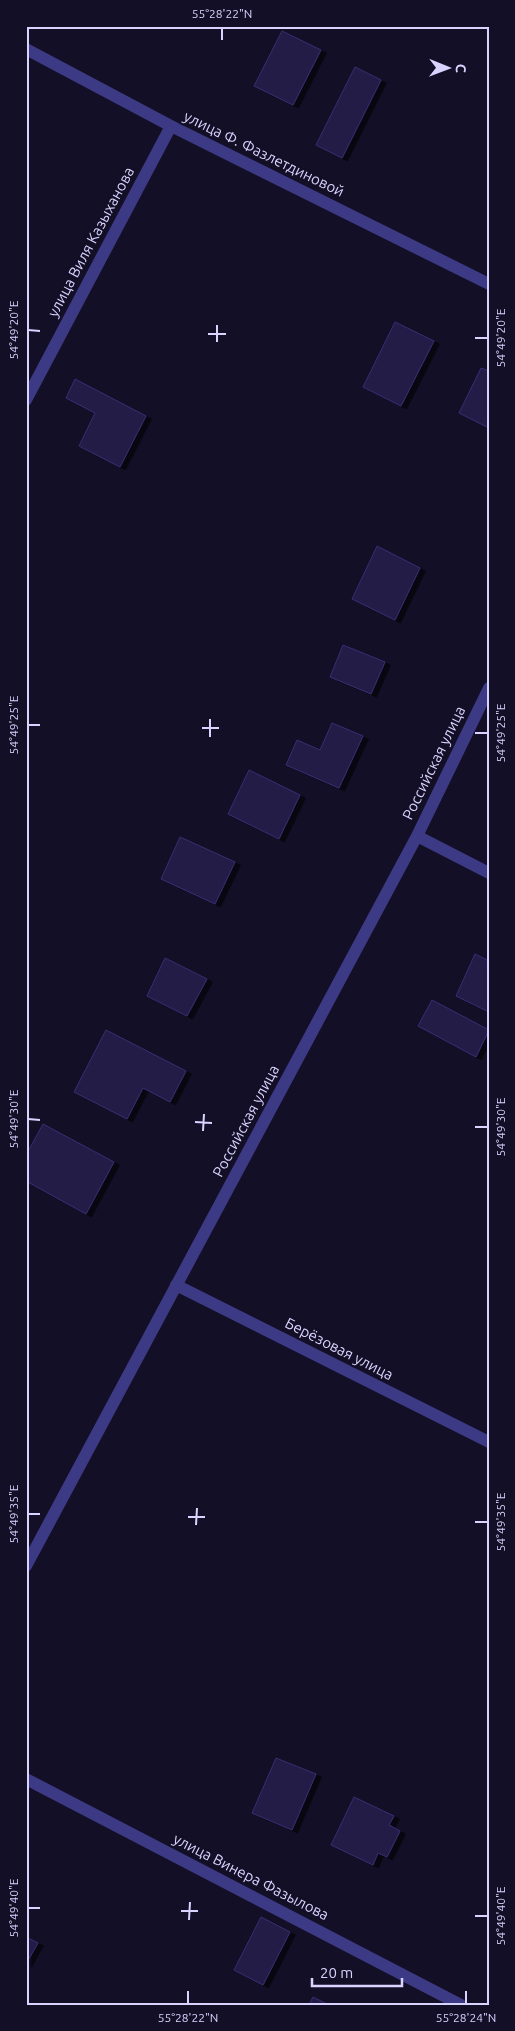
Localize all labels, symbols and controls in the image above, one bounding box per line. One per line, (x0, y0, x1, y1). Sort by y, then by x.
text: 55°28'22"N (192, 7, 252, 20)
north arrow (422, 42, 472, 92)
text: С (453, 64, 469, 73)
street label: улица Ф. Фазлетдиновой (181, 107, 347, 200)
street label: улица Виля Казыханова (44, 164, 137, 320)
text: 54°49'20"E (7, 300, 20, 359)
text: 54°49'20"E (494, 308, 507, 367)
text: 54°49'25"E (7, 695, 20, 754)
street label: Российская улица (399, 703, 468, 822)
text: 54°49'25"E (494, 703, 507, 762)
street label: Российская улица (209, 1062, 282, 1180)
text: 54°49'30"E (7, 1089, 20, 1148)
text: 54°49'30"E (494, 1097, 507, 1156)
street label: Берёзовая улица (282, 1314, 396, 1383)
text: 54°49'35"E (7, 1484, 20, 1543)
text: 54°49'35"E (494, 1492, 507, 1551)
street label: улица Винера Фазылова (171, 1830, 332, 1923)
text: 54°49'40"E (7, 1878, 20, 1937)
text: 54°49'40"E (494, 1886, 507, 1945)
scale bar (312, 1956, 402, 1988)
text: 20 m (320, 1964, 353, 1981)
text: 55°28'22"N (158, 2011, 218, 2024)
text: 55°28'24"N (436, 2011, 496, 2024)

